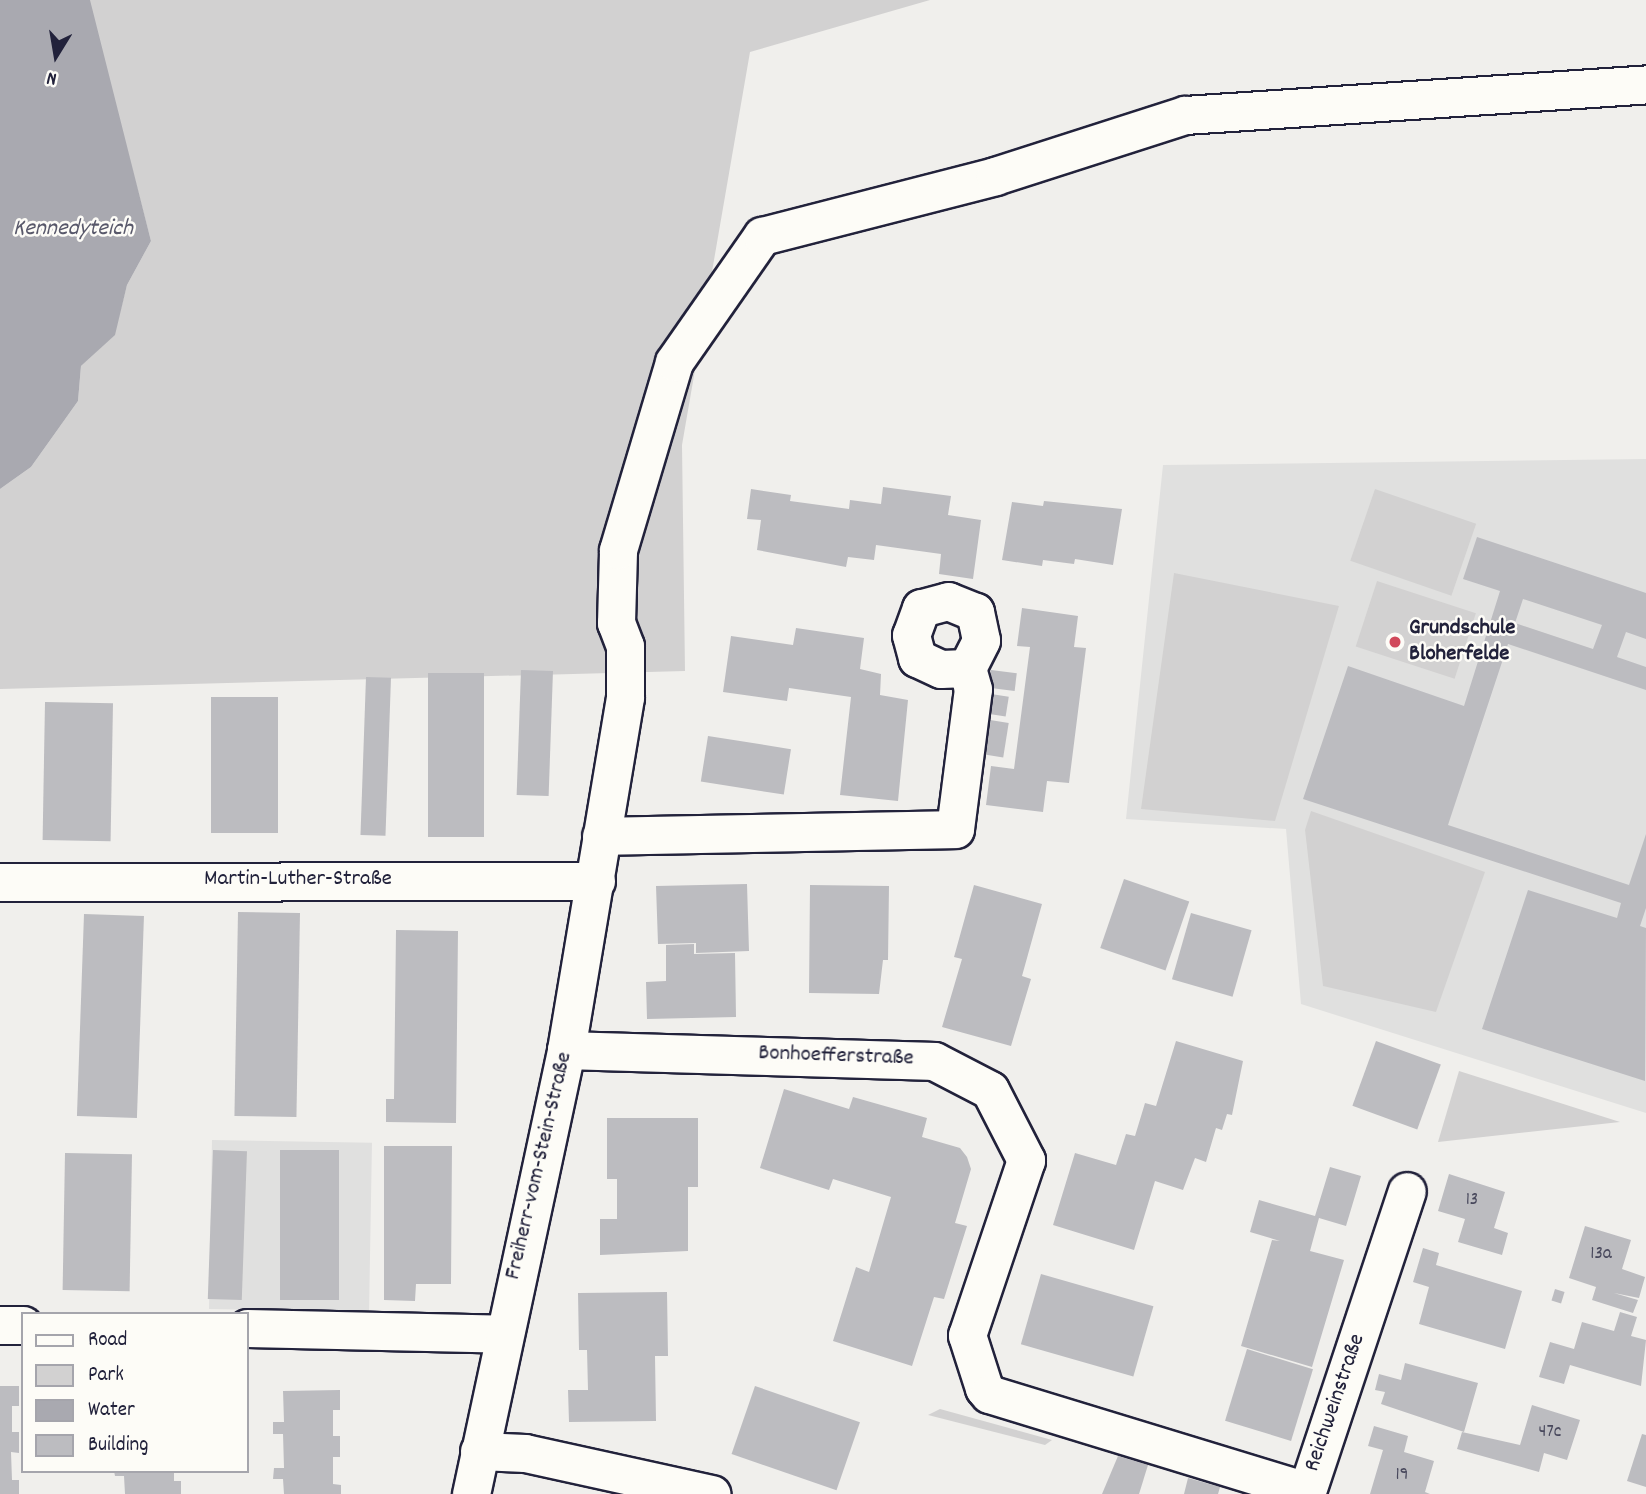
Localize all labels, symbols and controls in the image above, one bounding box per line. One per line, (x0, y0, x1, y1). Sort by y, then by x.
north arrow (21, 21, 91, 91)
text: N (45, 63, 59, 91)
water label: Kennedyteich (13, 216, 133, 244)
place label: Grundschule Bloherfelde (1409, 615, 1515, 669)
marker: Grundschule Bloherfelde (1387, 634, 1403, 650)
street label: Martin-Luther-Straße (204, 866, 392, 894)
street label: Bonhoefferstraße (758, 1040, 914, 1074)
street label: Freiherr-vom-Stein-Straße (500, 1050, 580, 1282)
house number: 13 (1466, 1190, 1478, 1212)
house number: 13a (1590, 1244, 1612, 1266)
legend (21, 1312, 248, 1473)
text: Road (88, 1326, 127, 1356)
street label: Reichweinstraße (1300, 1331, 1372, 1475)
text: Park (88, 1361, 124, 1391)
text: Water (88, 1396, 135, 1426)
house number: 47c (1539, 1422, 1561, 1444)
text: Building (88, 1431, 148, 1461)
house number: 19 (1396, 1465, 1408, 1487)

